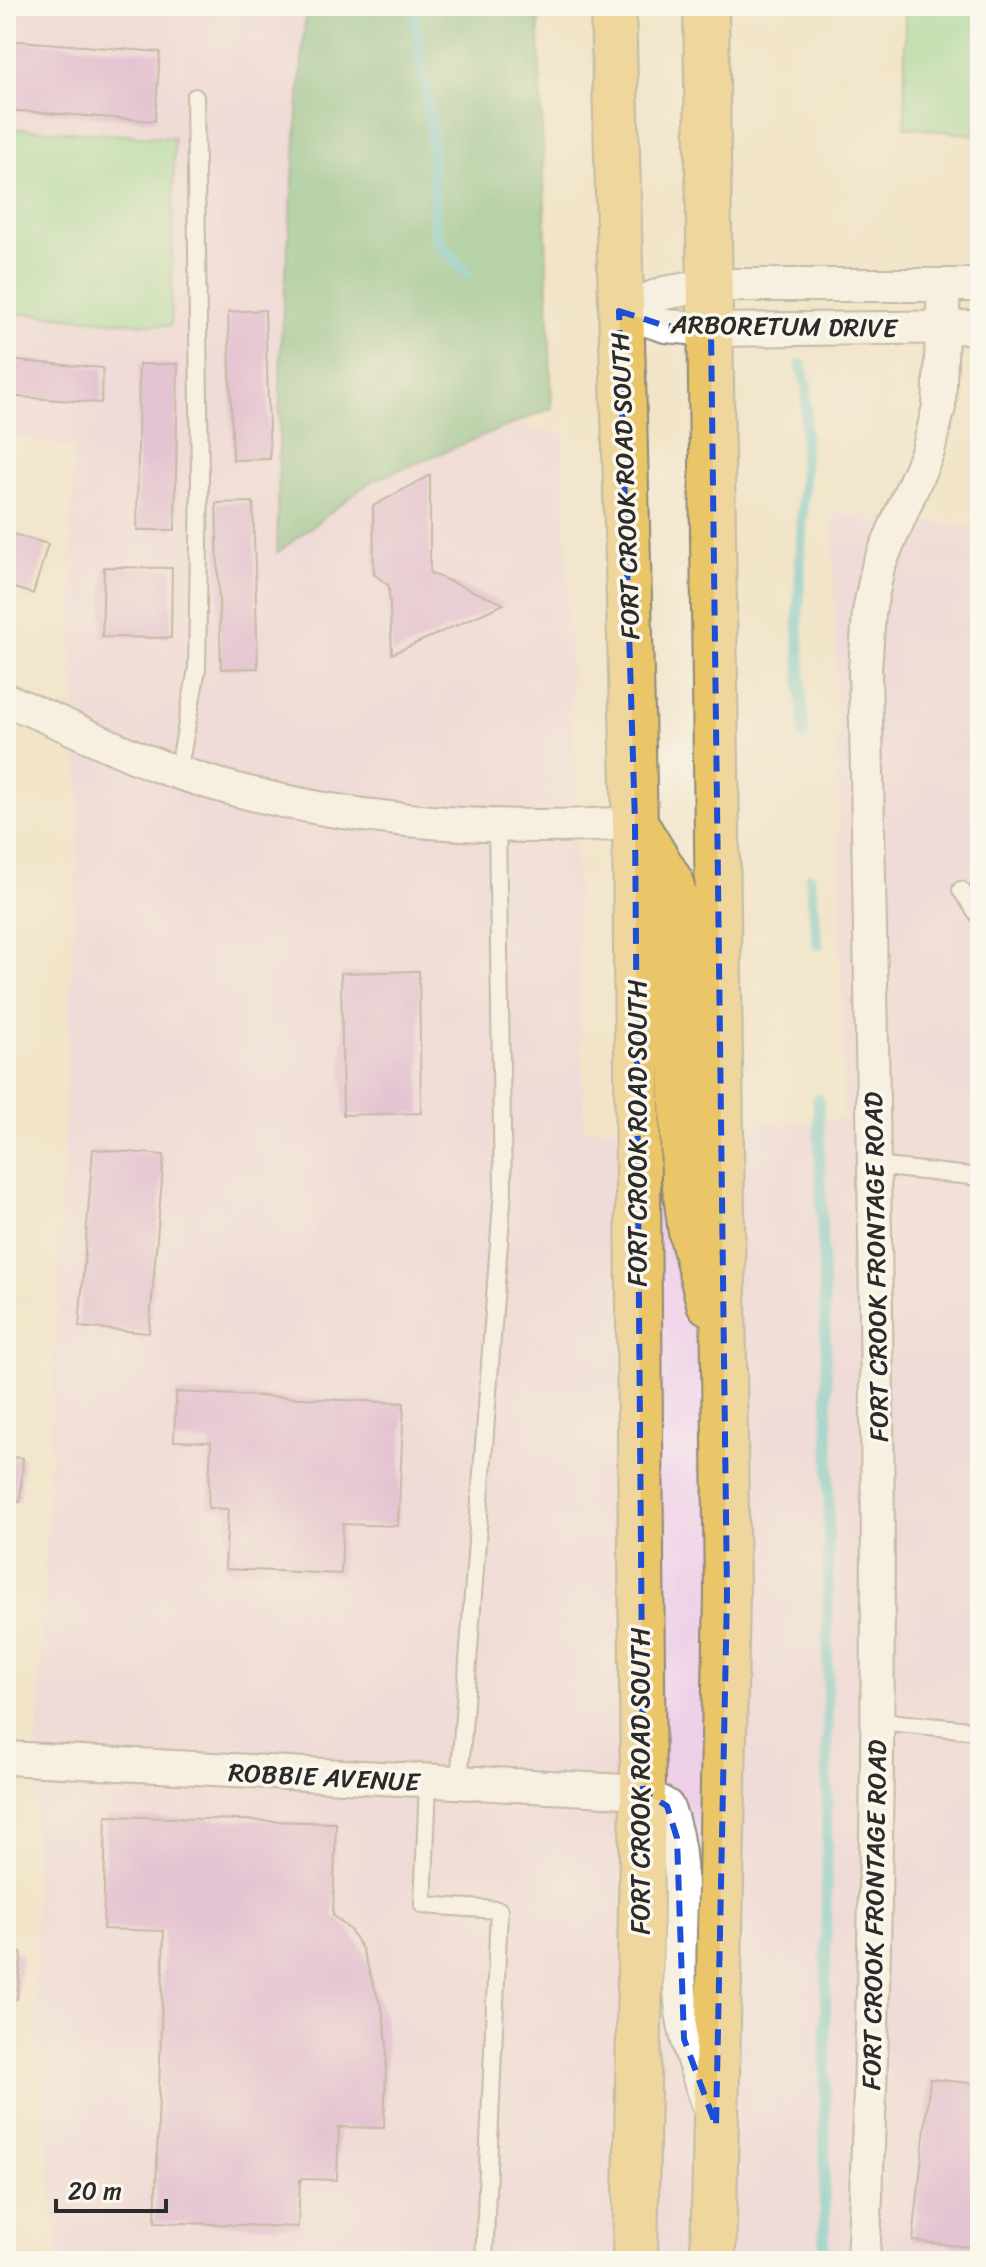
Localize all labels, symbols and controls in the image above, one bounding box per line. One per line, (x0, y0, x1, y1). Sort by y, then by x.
street label: ARBORETUM DRIVE (670, 301, 899, 351)
street label: FORT CROOK ROAD SOUTH (597, 331, 653, 640)
street label: FORT CROOK ROAD SOUTH (614, 979, 660, 1287)
street label: FORT CROOK FRONTAGE ROAD (850, 1091, 902, 1442)
street label: FORT CROOK ROAD SOUTH (617, 1627, 663, 1935)
street label: FORT CROOK FRONTAGE ROAD (848, 1739, 900, 2090)
street label: ROBBIE AVENUE (227, 1749, 422, 1805)
scale bar (56, 2163, 166, 2213)
text: 20 m (68, 2170, 122, 2212)

